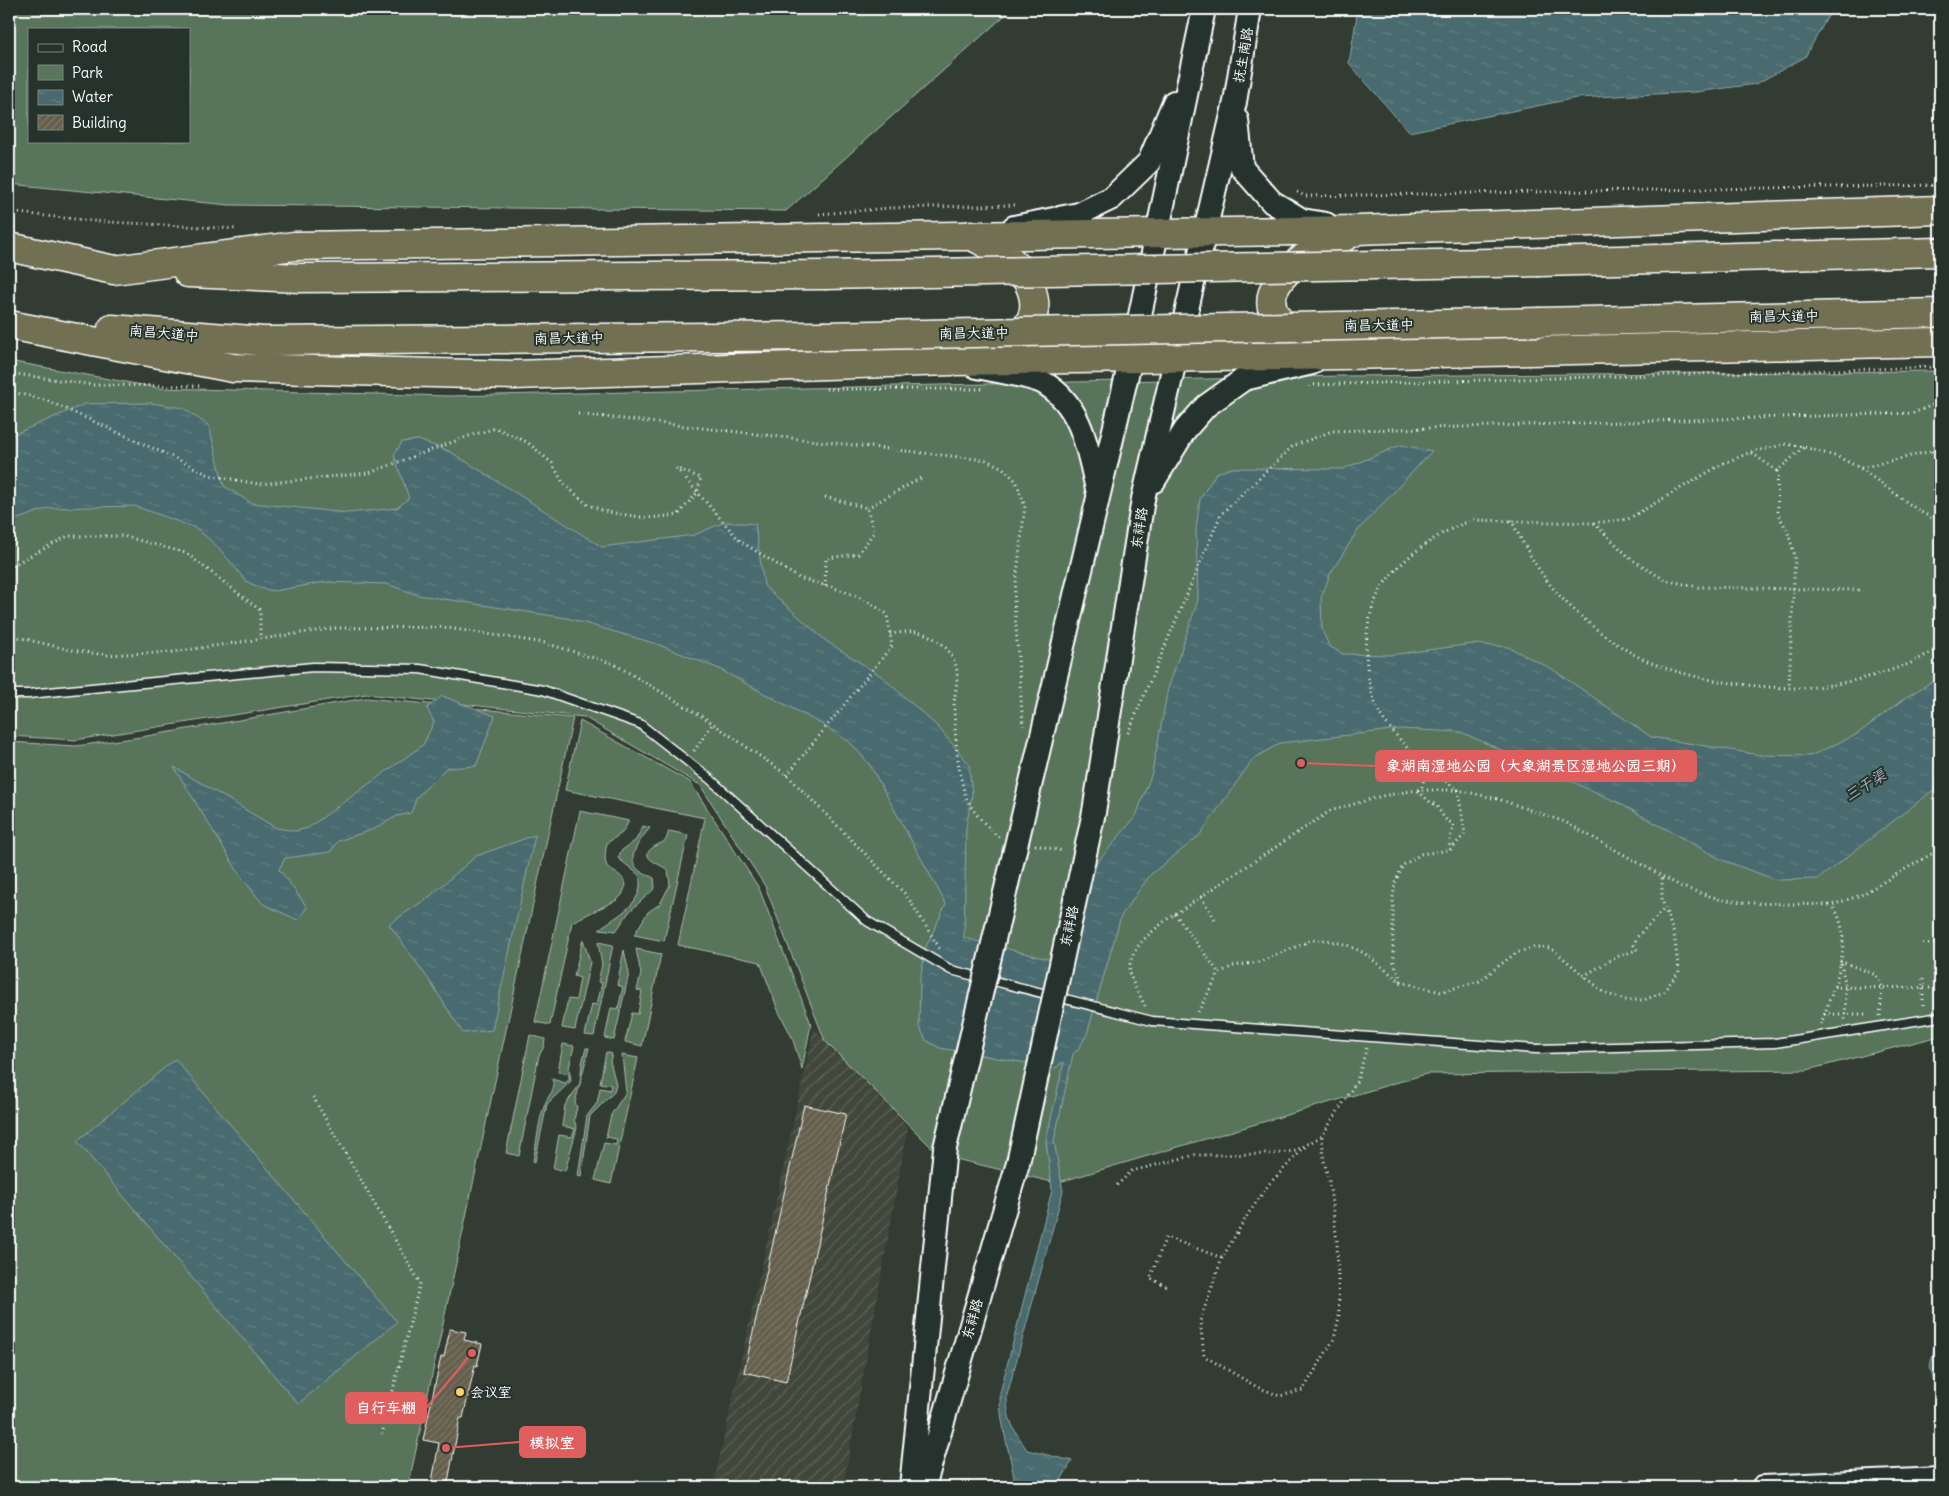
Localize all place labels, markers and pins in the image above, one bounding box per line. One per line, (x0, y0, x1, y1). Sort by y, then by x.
callout: 象湖南湿地公园（大象湖景区湿地公园三期） (1376, 751, 1696, 781)
place label: 会议室 (470, 1383, 512, 1401)
marker: 会议室 (454, 1386, 466, 1398)
callout: 自行车棚 (346, 1393, 426, 1423)
callout: 模拟室 (520, 1427, 585, 1457)

